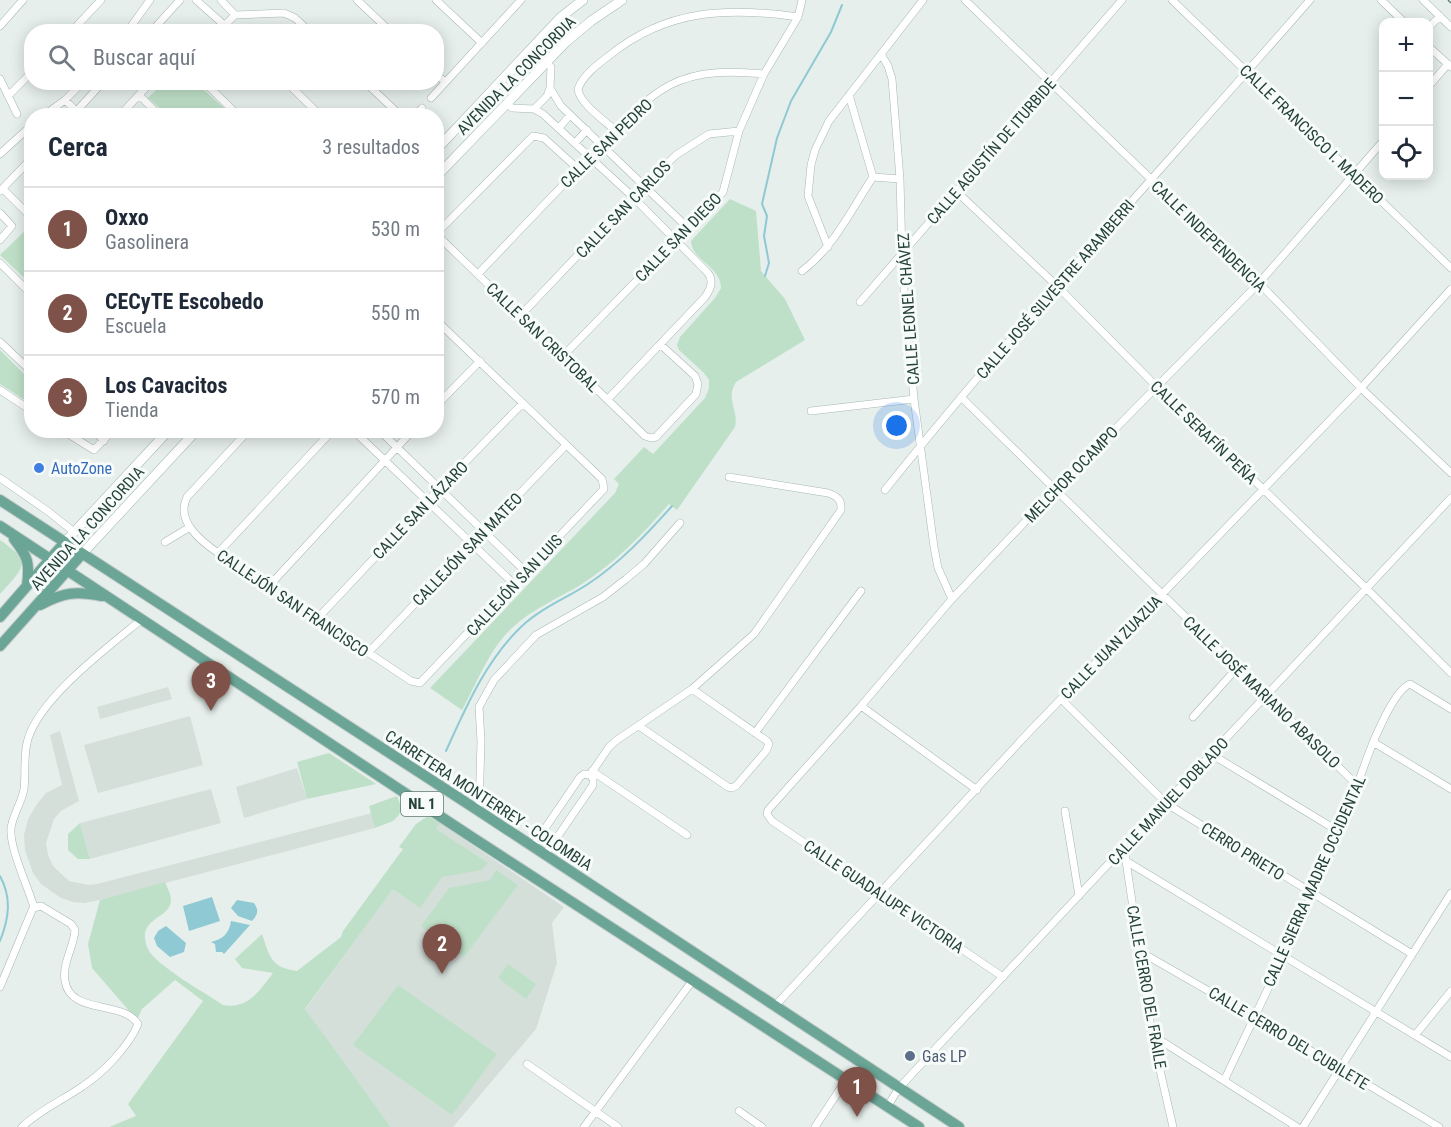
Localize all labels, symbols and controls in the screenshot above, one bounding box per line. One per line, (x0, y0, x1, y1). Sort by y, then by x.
street label: AVENIDA LA CONCORDIA (453, 12, 580, 139)
map controls (1379, 18, 1433, 180)
button: + (1379, 18, 1433, 72)
search box (24, 24, 444, 90)
icon: search (45, 41, 78, 74)
text: Buscar aquí (93, 45, 196, 70)
street label: CALLE FRANCISCO I. MADERO (1236, 61, 1388, 208)
button: − (1379, 72, 1433, 126)
street label: CALLE AGUSTÍN DE ITURBIDE (923, 74, 1060, 228)
street label: CALLE SAN PEDRO (556, 95, 656, 192)
button: locate (1379, 126, 1433, 180)
text: Cerca (48, 132, 108, 162)
text: 3 resultados (322, 135, 420, 159)
street label: CALLE SAN CARLOS (572, 157, 675, 262)
street label: CALLE INDEPENDENCIA (1147, 177, 1270, 296)
street label: CALLE SAN DIEGO (631, 189, 726, 286)
street label: CALLE JOSÉ SILVESTRE ARAMBERRI (972, 196, 1138, 383)
text: Oxxo (105, 205, 149, 230)
text: 1 (62, 217, 73, 241)
text: 530 m (371, 217, 420, 241)
text: Gasolinera (105, 230, 189, 254)
street label: CALLE LEONEL CHÁVEZ (894, 232, 923, 386)
street label: CALLE SAN CRISTOBAL (482, 279, 603, 396)
text: CECyTE Escobedo (105, 289, 264, 314)
text: 2 (62, 301, 73, 325)
text: 550 m (371, 301, 420, 325)
text: Escuela (105, 314, 167, 338)
text: Los Cavacitos (105, 373, 227, 398)
street label: CALLE SERAFÍN PEÑA (1147, 376, 1261, 488)
text: 3 (62, 385, 73, 409)
text: 570 m (371, 385, 420, 409)
text: Tienda (105, 398, 159, 422)
your location (882, 411, 911, 440)
street label: MELCHOR OCAMPO (1021, 422, 1122, 526)
street label: CALLE SAN LÁZARO (369, 457, 472, 563)
place label: AutoZone (51, 459, 112, 478)
marker: AutoZone (32, 461, 46, 475)
street label: AVENIDA LA CONCORDIA (27, 462, 148, 594)
street label: CALLEJÓN SAN MATEO (408, 488, 526, 610)
street label: CALLEJÓN SAN LUIS (462, 530, 566, 640)
street label: CALLEJÓN SAN FRANCISCO (213, 545, 373, 661)
street label: CALLE JUAN ZUAZUA (1057, 591, 1166, 703)
street label: CALLE JOSÉ MARIANO ABASOLO (1179, 612, 1344, 772)
pin: 3 (192, 662, 230, 711)
street label: CARRETERA MONTERREY - COLOMBIA (382, 726, 596, 875)
street label: CALLE MANUEL DOBLADO (1104, 733, 1233, 869)
street label: CALLE SIERRA MADRE OCCIDENTAL (1259, 772, 1370, 990)
road number: NL 1 (401, 792, 443, 816)
street label: CERRO PRIETO (1198, 818, 1288, 885)
street label: CALLE GUADALUPE VICTORIA (800, 836, 967, 957)
street label: CALLE CERRO DEL FRAILE (1123, 904, 1170, 1070)
pin: 2 (422, 924, 462, 974)
street label: CALLE CERRO DEL CUBILETE (1205, 983, 1372, 1094)
place label: Gas LP (922, 1047, 967, 1066)
marker: Gas LP (903, 1049, 917, 1063)
pin: 1 (838, 1068, 876, 1117)

